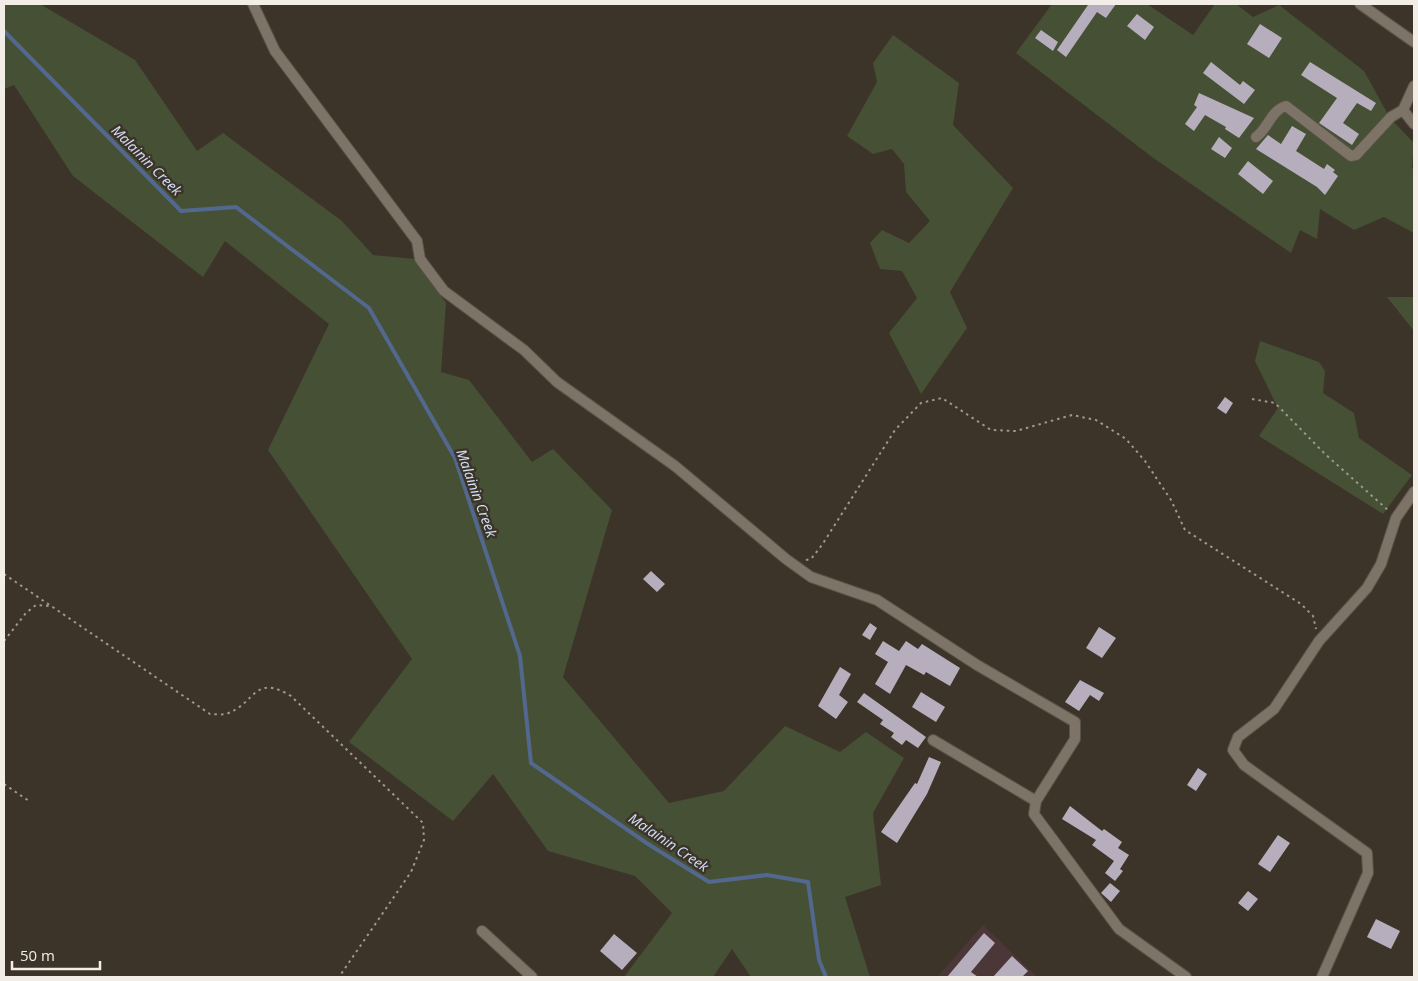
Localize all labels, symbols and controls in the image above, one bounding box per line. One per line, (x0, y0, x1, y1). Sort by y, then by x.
water label: Malainin Creek (108, 121, 187, 200)
water label: Malainin Creek (452, 446, 502, 541)
water label: Malainin Creek (625, 808, 714, 876)
scale bar (12, 938, 100, 970)
text: 50 m (20, 945, 55, 965)

